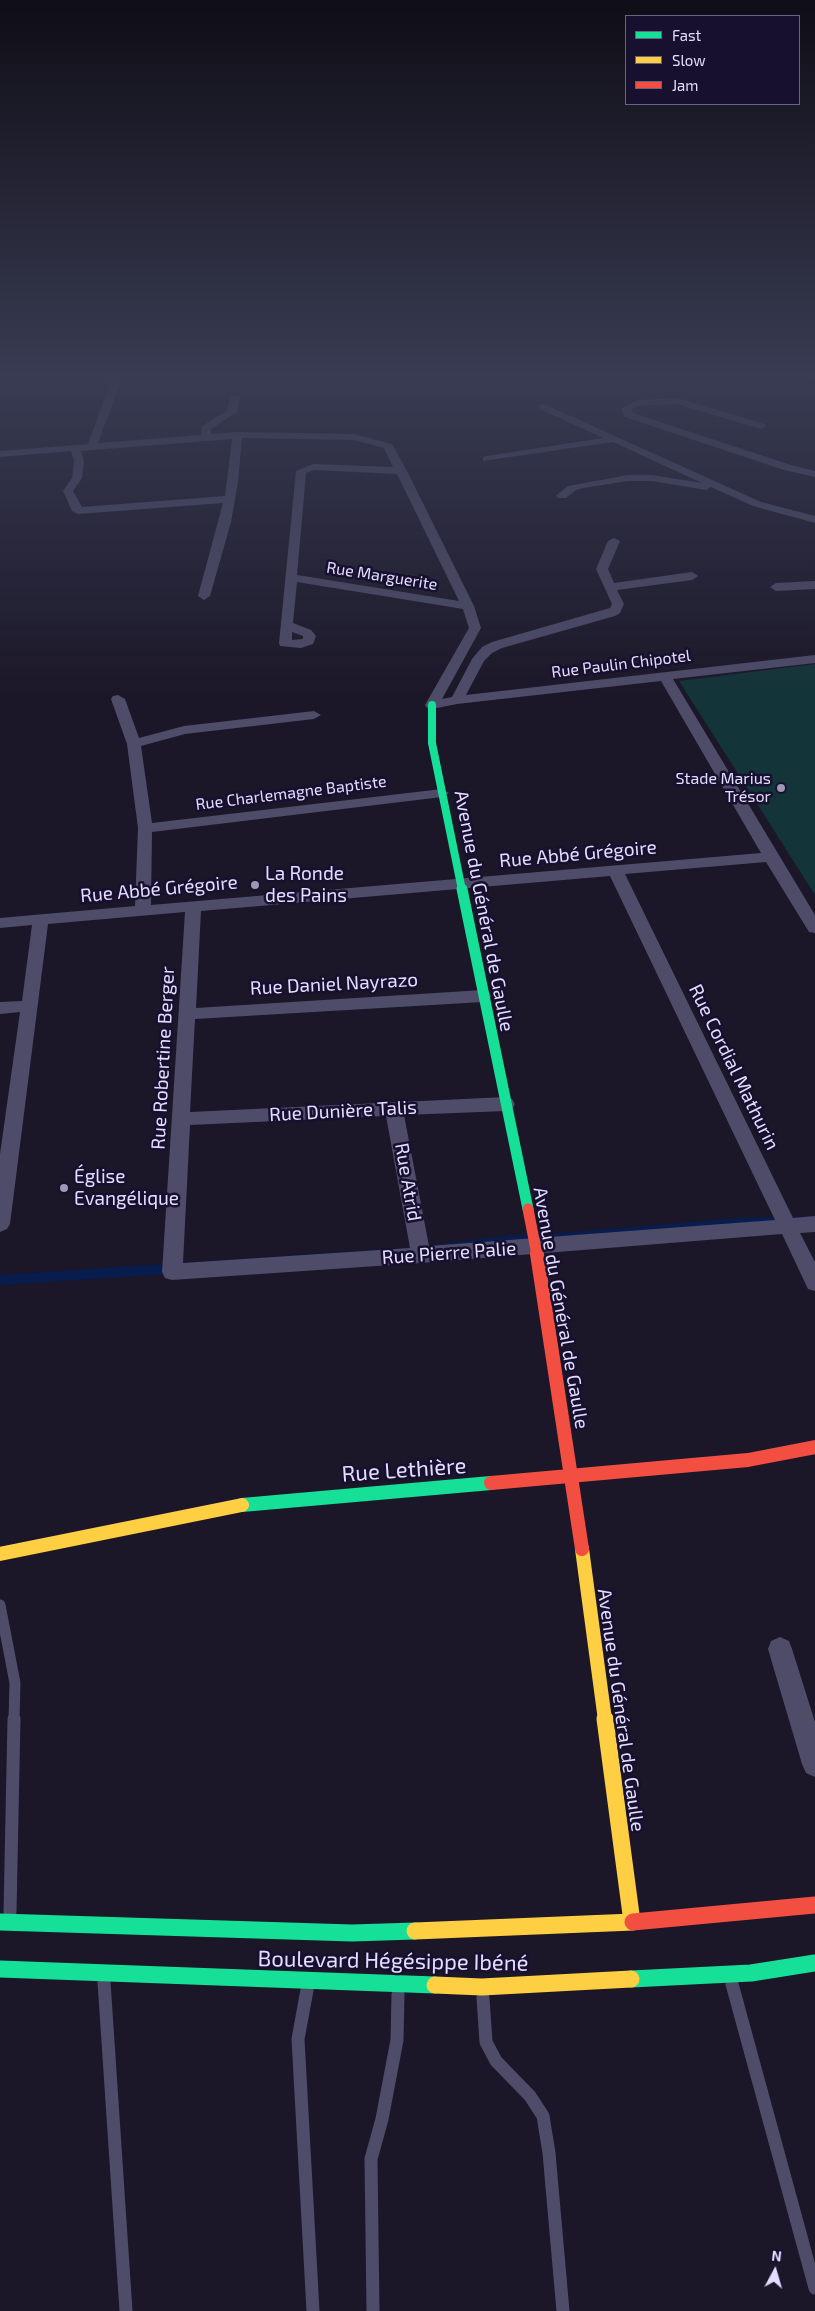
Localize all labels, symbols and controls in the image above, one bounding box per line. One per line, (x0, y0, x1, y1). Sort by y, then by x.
legend (625, 15, 800, 105)
text: Fast (672, 26, 701, 44)
text: Slow (672, 51, 706, 69)
text: Jam (672, 76, 698, 94)
street label: Rue Marguerite (325, 558, 439, 594)
street label: Rue Paulin Chipotel (550, 646, 692, 682)
place label: Stade Marius Trésor (675, 769, 771, 807)
street label: Rue Charlemagne Baptiste (194, 772, 388, 814)
marker: Stade Marius Trésor (775, 782, 787, 794)
street label: Avenue du Général de Gaulle (449, 788, 519, 1034)
street label: Rue Abbé Grégoire (498, 836, 658, 872)
place label: La Ronde des Pains (265, 863, 347, 907)
street label: Rue Abbé Grégoire (79, 871, 239, 907)
marker: La Ronde des Pains (249, 879, 261, 891)
street label: Rue Robertine Berger (147, 966, 179, 1150)
street label: Rue Daniel Nayrazo (249, 968, 419, 1000)
street label: Rue Cordial Mathurin (684, 980, 784, 1154)
street label: Rue Dunière Talis (269, 1096, 417, 1126)
street label: Rue Atrid (390, 1141, 426, 1223)
place label: Église Evangélique (74, 1166, 179, 1210)
marker: Église Evangélique (58, 1182, 70, 1194)
street label: Avenue du Général de Gaulle (528, 1185, 594, 1431)
street label: Rue Pierre Palie (381, 1237, 517, 1269)
street label: Rue Lethière (341, 1452, 467, 1488)
street label: Avenue du Général de Gaulle (593, 1587, 649, 1833)
street label: Boulevard Hégésippe Ibéné (257, 1945, 529, 1977)
north arrow (750, 2246, 800, 2296)
text: N (771, 2247, 783, 2265)

